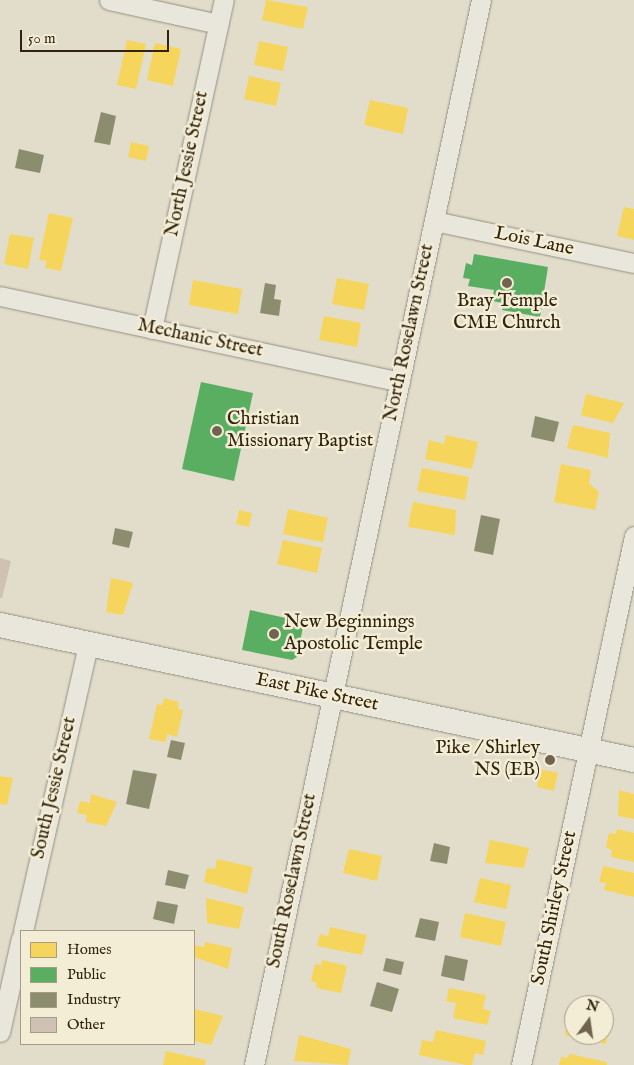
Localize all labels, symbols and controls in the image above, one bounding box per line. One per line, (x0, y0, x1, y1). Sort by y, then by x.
scale bar (22, 20, 171, 52)
text: 50 m (28, 29, 56, 48)
street label: North Jessie Street (161, 89, 215, 239)
street label: Lois Lane (492, 222, 576, 262)
street label: North Roselawn Street (380, 242, 440, 424)
marker: Bray Temple CME Church (501, 277, 513, 289)
place label: Bray Temple CME Church (453, 291, 561, 335)
street label: Mechanic Street (135, 315, 265, 363)
place label: Christian Missionary Baptist (227, 409, 373, 453)
marker: Christian Missionary Baptist (211, 425, 223, 437)
place label: New Beginnings Apostolic Temple (284, 612, 423, 656)
marker: New Beginnings Apostolic Temple (268, 628, 280, 640)
street label: East Pike Street (254, 669, 380, 717)
street label: South Jessie Street (28, 715, 82, 861)
place label: Pike / Shirley NS (EB) (435, 738, 540, 782)
marker: Pike / Shirley NS (EB) (544, 754, 556, 766)
street label: South Roselawn Street (263, 792, 323, 970)
street label: South Shirley Street (528, 829, 582, 987)
legend (20, 930, 195, 1045)
text: Homes (67, 940, 111, 959)
text: Public (67, 965, 106, 984)
text: Industry (67, 990, 121, 1009)
north arrow (564, 995, 614, 1045)
text: N (584, 996, 600, 1017)
text: Other (67, 1015, 105, 1034)

